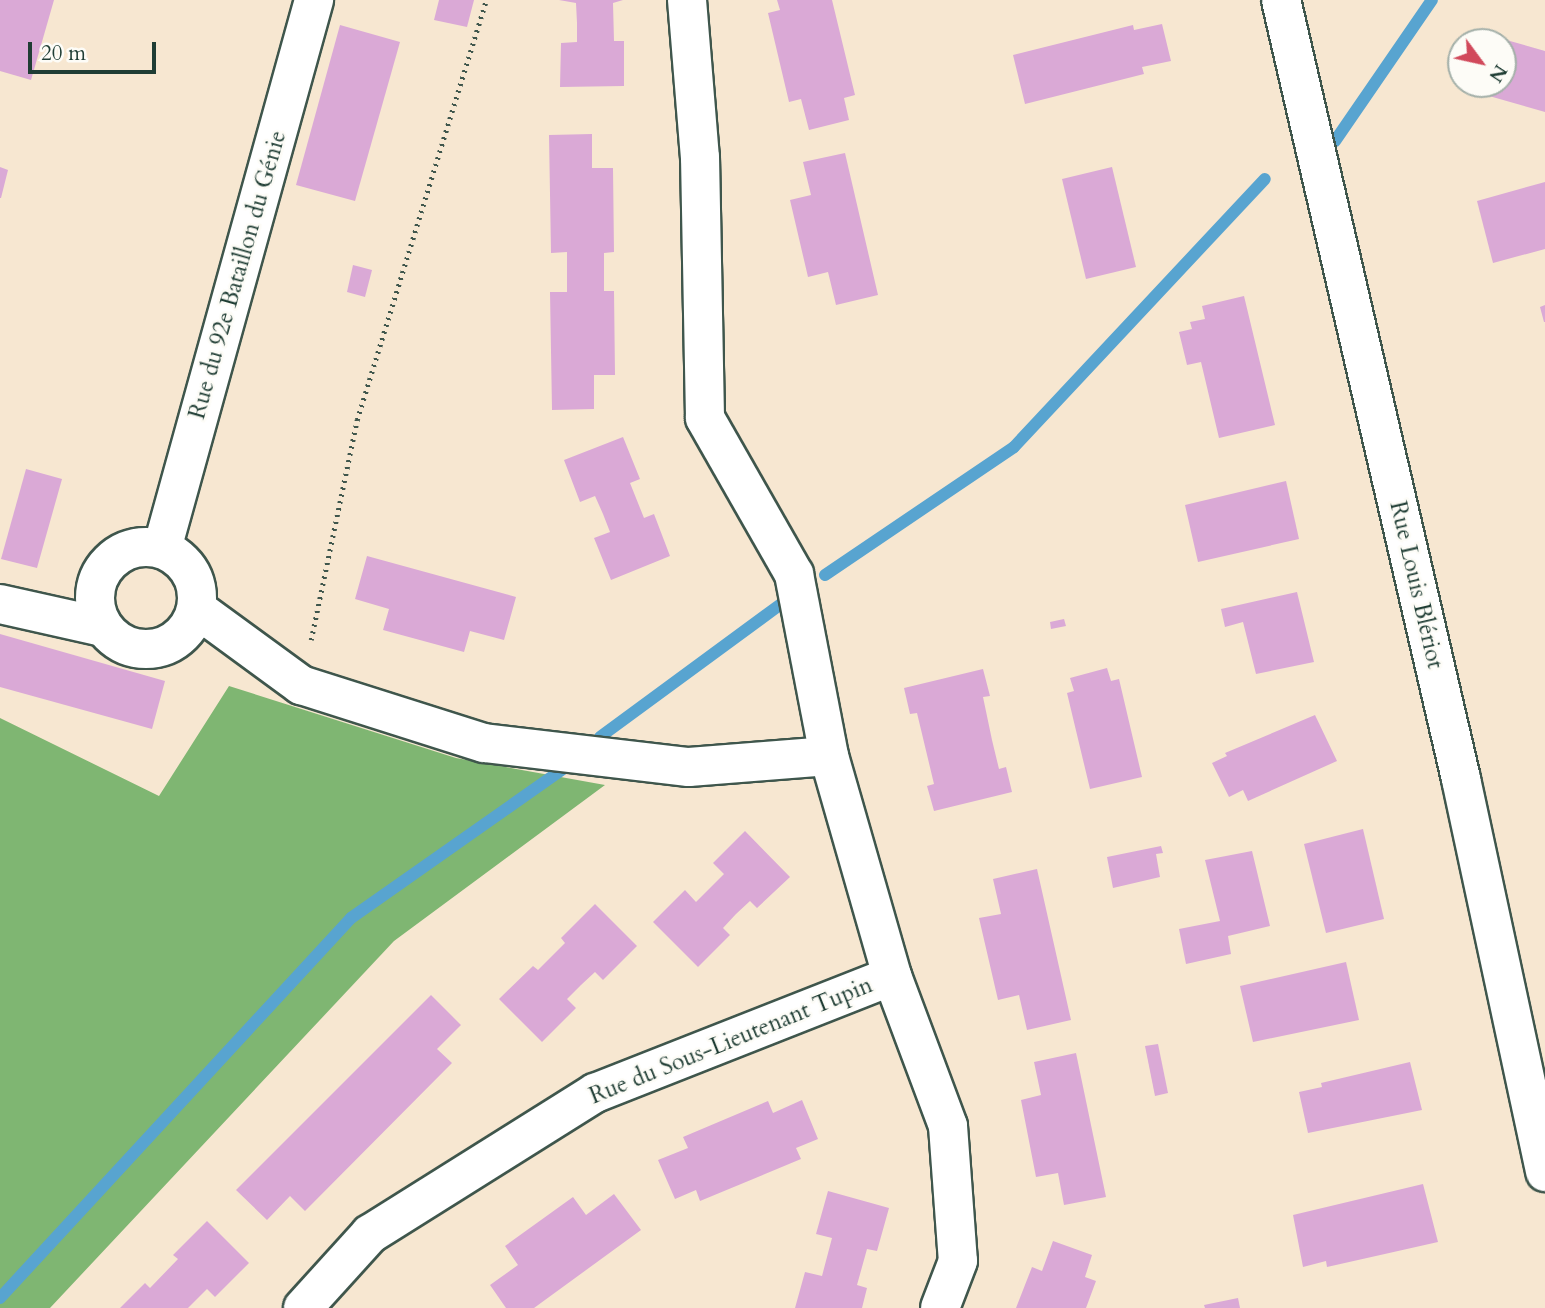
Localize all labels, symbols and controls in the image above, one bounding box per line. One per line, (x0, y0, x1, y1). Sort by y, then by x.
scale bar (32, 28, 159, 72)
north arrow (1447, 28, 1517, 98)
text: 20 m (41, 39, 86, 68)
text: N (1483, 59, 1513, 87)
street label: Rue du 92e Bataillon du Génie (184, 128, 292, 422)
street label: Rue Louis Blériot (1383, 499, 1449, 671)
street label: Rue du Sous-Lieutenant Tupin (585, 972, 877, 1110)

